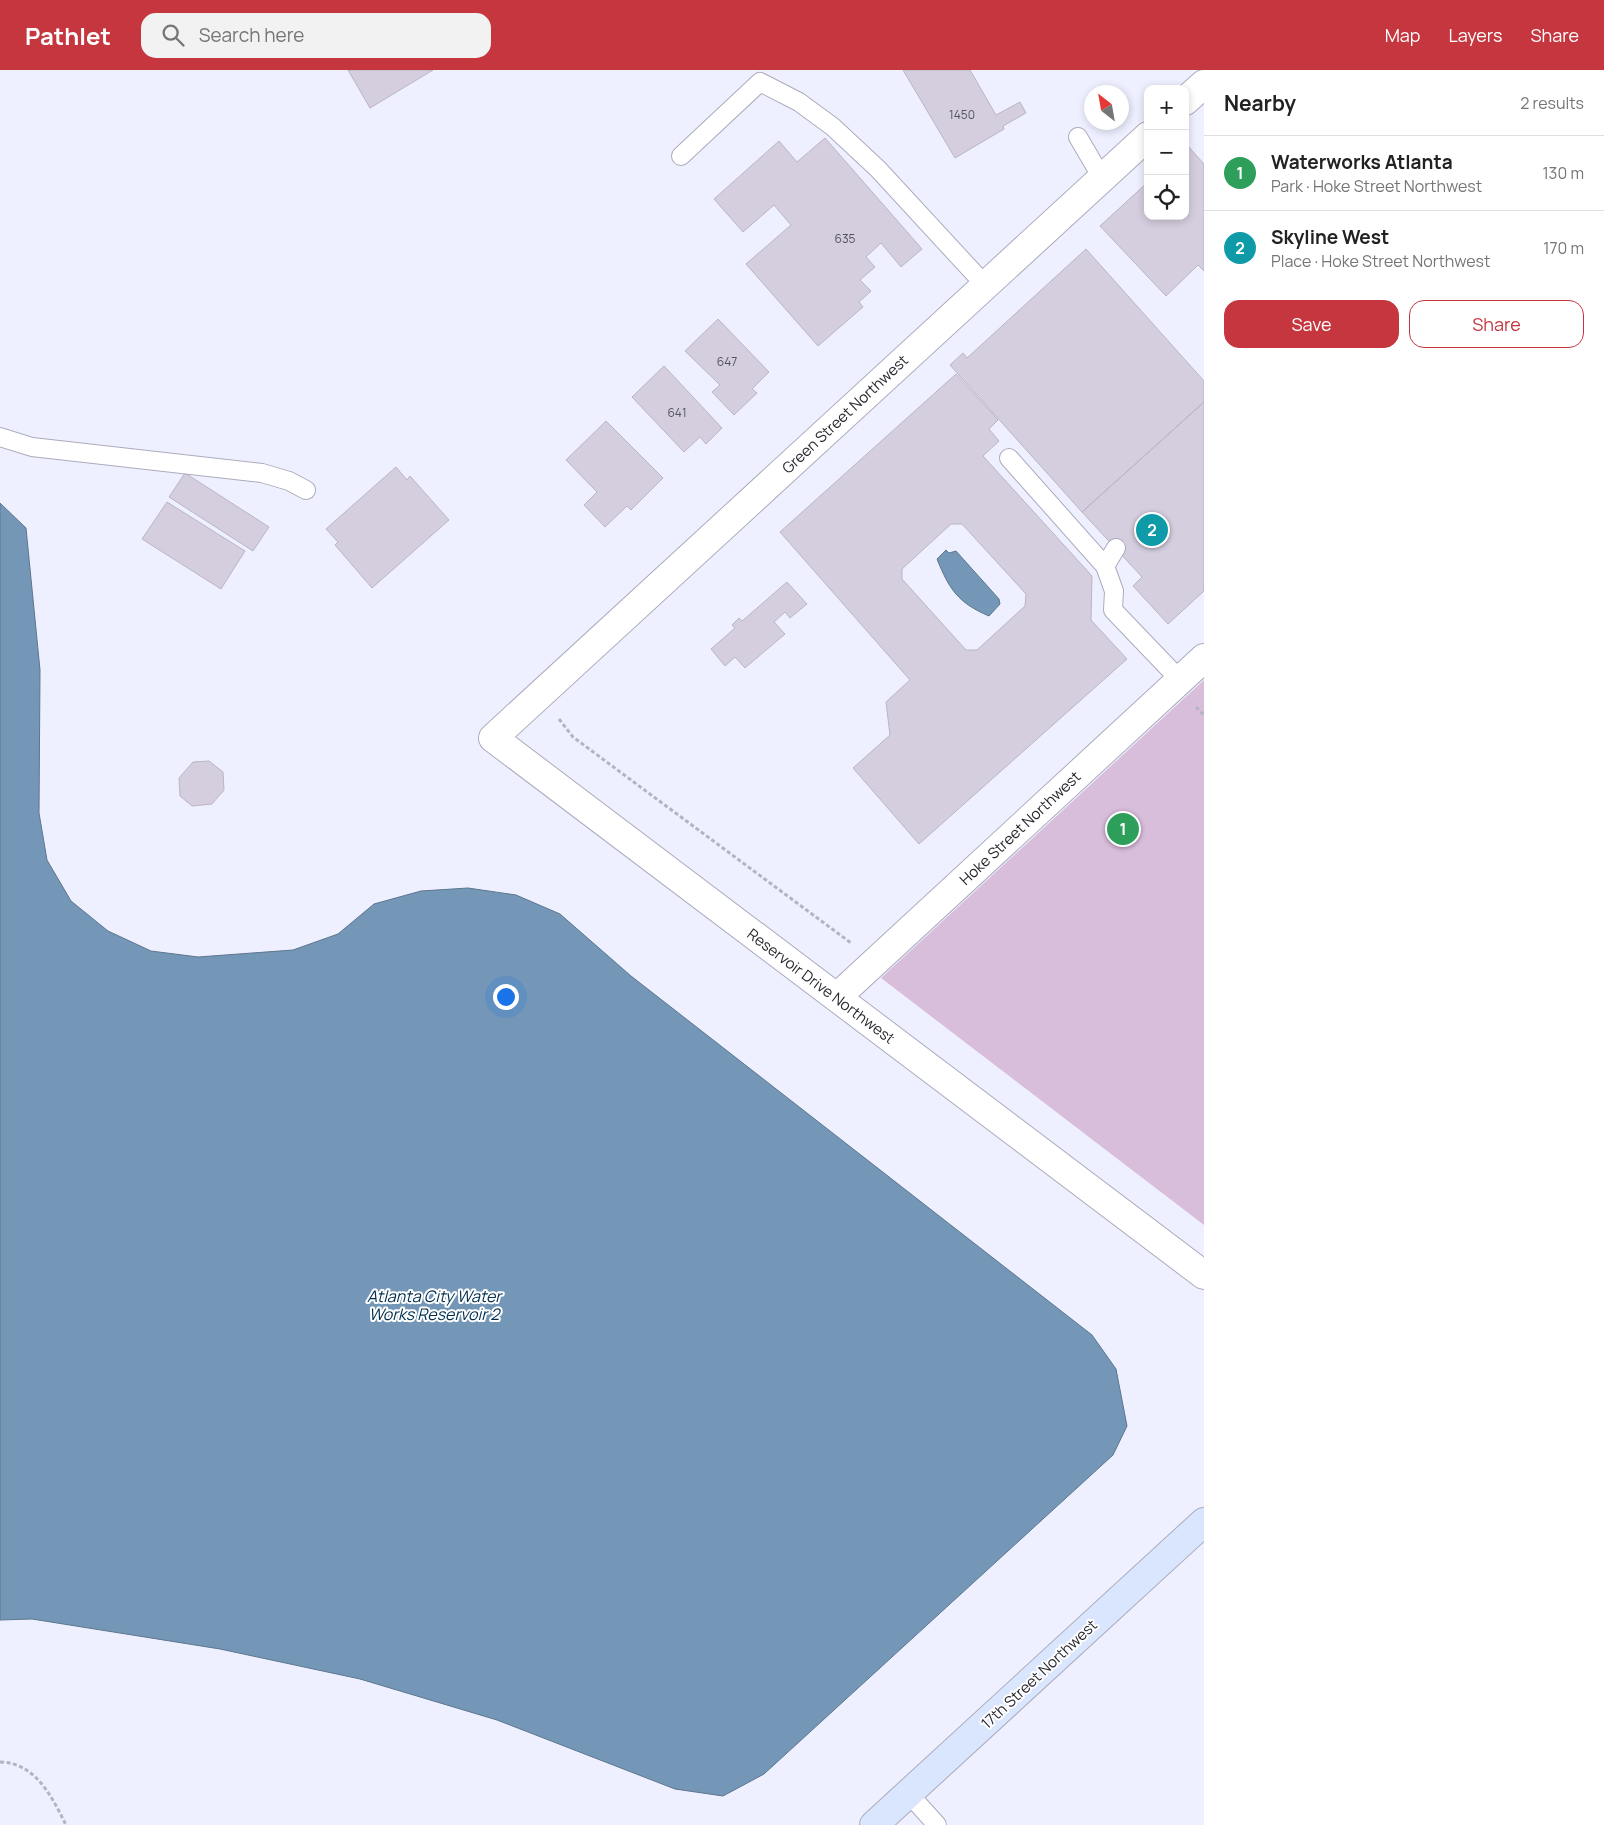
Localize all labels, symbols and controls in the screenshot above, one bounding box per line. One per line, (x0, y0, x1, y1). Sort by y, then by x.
search box (141, 13, 491, 58)
text: Pathlet (25, 19, 111, 52)
icon: search (159, 21, 187, 49)
text: Search here (199, 22, 304, 48)
text: Map (1385, 23, 1420, 47)
text: Layers (1448, 23, 1502, 47)
text: Share (1530, 23, 1579, 47)
north arrow (1084, 85, 1129, 130)
map controls (1144, 85, 1189, 220)
button: + (1144, 85, 1189, 130)
text: Nearby (1224, 89, 1296, 117)
text: 2 results (1520, 92, 1584, 114)
house number: 1450 (949, 106, 975, 123)
button: − (1144, 130, 1189, 175)
text: Waterworks Atlanta (1271, 149, 1453, 175)
text: 1 (1236, 162, 1244, 184)
text: 130 m (1542, 162, 1584, 184)
button: locate (1144, 175, 1189, 220)
text: Park · Hoke Street Northwest (1271, 175, 1482, 197)
text: Skyline West (1271, 224, 1389, 250)
house number: 635 (834, 230, 856, 247)
text: 2 (1235, 237, 1245, 259)
text: 170 m (1543, 237, 1584, 259)
text: Place · Hoke Street Northwest (1271, 250, 1490, 272)
button: Save (1224, 300, 1399, 348)
button: Share (1409, 300, 1584, 348)
street label: Green Street Northwest (777, 350, 913, 478)
house number: 647 (717, 353, 737, 370)
house number: 641 (667, 404, 687, 421)
pin: 2 (1136, 511, 1168, 549)
street label: Hoke Street Northwest (955, 766, 1085, 890)
pin: 1 (1107, 810, 1139, 848)
street label: Reservoir Drive Northwest (743, 924, 899, 1048)
your location (493, 984, 519, 1010)
water label: Atlanta City Water Works Reservoir 2 (367, 1285, 503, 1325)
street label: 17th Street Northwest (976, 1615, 1102, 1733)

